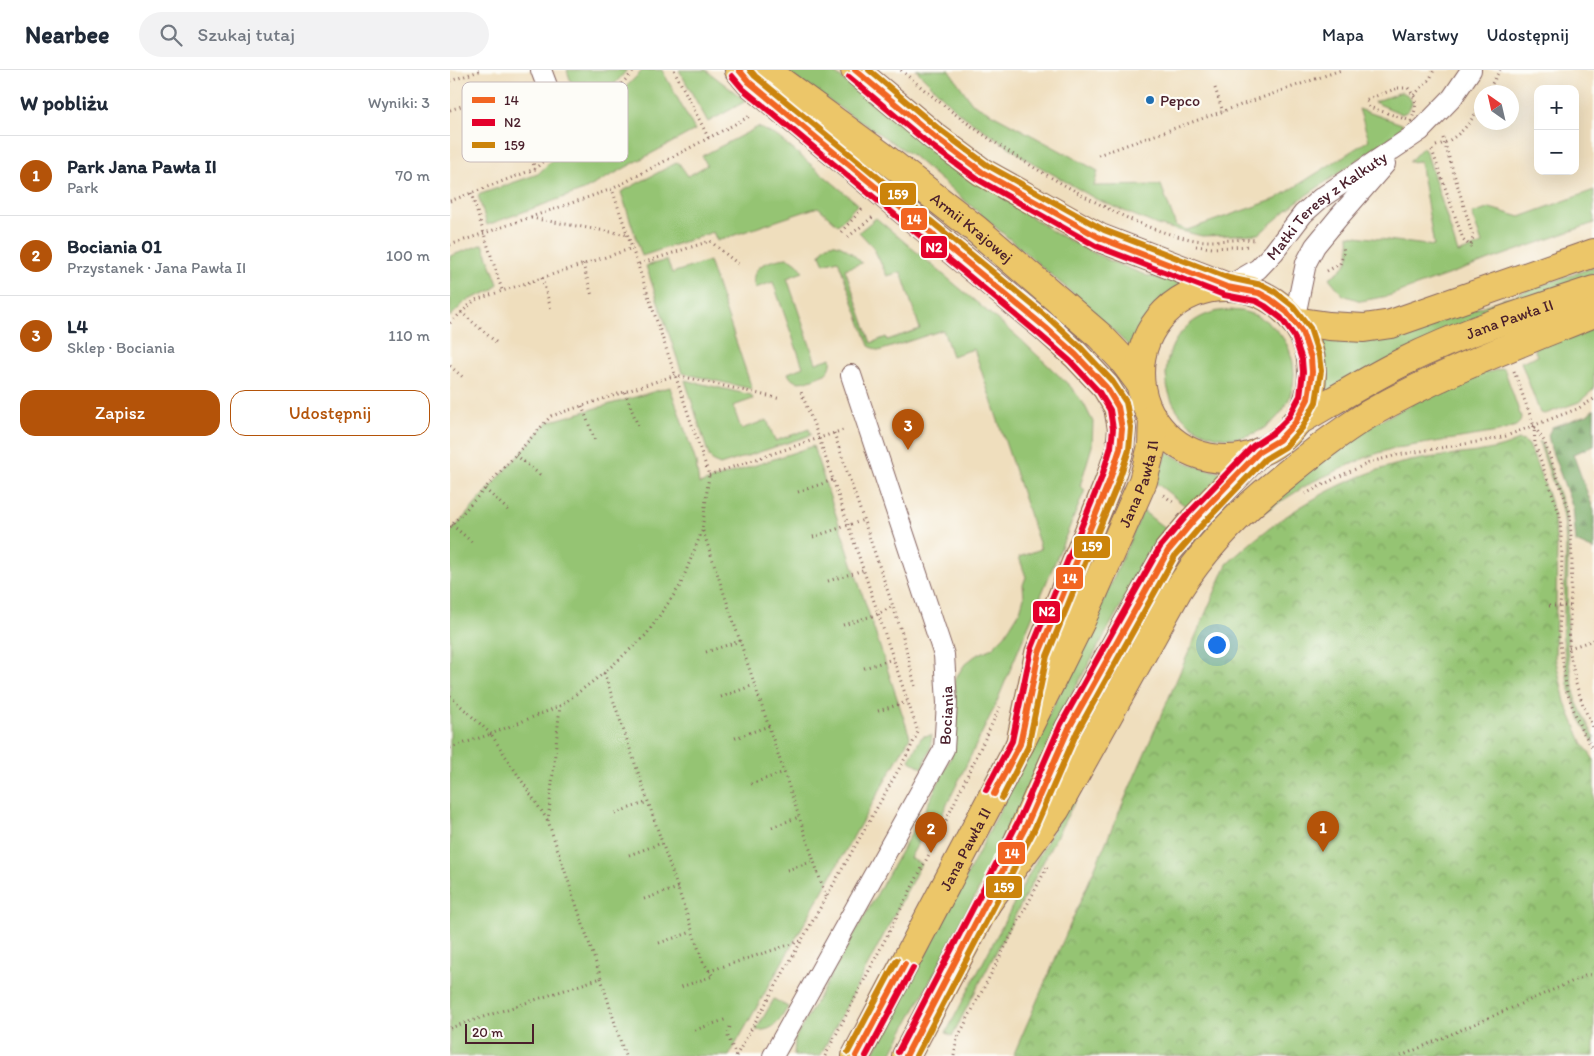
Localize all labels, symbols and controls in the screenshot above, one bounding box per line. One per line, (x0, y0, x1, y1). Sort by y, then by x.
search box (139, 12, 489, 57)
text: Nearbee (25, 20, 109, 49)
icon: search (157, 21, 185, 49)
text: Szukaj tutaj (197, 23, 295, 46)
text: Mapa (1322, 24, 1364, 46)
text: Warstwy (1392, 24, 1459, 46)
text: Udostępnij (1487, 24, 1569, 46)
legend (462, 82, 628, 162)
north arrow (1474, 85, 1519, 130)
map controls (1534, 85, 1579, 175)
button: + (1534, 85, 1579, 130)
text: W pobliżu (20, 90, 108, 115)
place label: Pepco (1160, 91, 1200, 110)
text: 14 (504, 92, 519, 109)
text: Wyniki: 3 (368, 93, 430, 112)
marker: Pepco (1144, 94, 1156, 106)
text: N2 (504, 114, 521, 131)
button: − (1534, 130, 1579, 175)
text: 159 (504, 137, 525, 154)
street label: Matki Teresy z Kalkuty (1262, 147, 1391, 264)
text: Park Jana Pawła II (67, 155, 217, 178)
text: 1 (32, 166, 40, 185)
text: 70 m (395, 166, 430, 185)
text: Park (67, 178, 98, 197)
line badge: 159 (879, 182, 917, 206)
text: 159 (887, 186, 909, 203)
street label: Armii Krajowej (927, 188, 1017, 267)
line badge: 14 (900, 207, 928, 231)
text: 14 (907, 211, 922, 228)
text: Bociania 01 (67, 235, 162, 258)
line badge: N2 (920, 235, 948, 259)
text: N2 (926, 239, 943, 256)
text: 2 (32, 246, 40, 265)
text: 100 m (386, 246, 430, 265)
text: Przystanek · Jana Pawła II (67, 258, 246, 277)
street label: Jana Pawła II (1463, 295, 1556, 343)
text: L4 (67, 315, 88, 338)
text: 3 (32, 326, 40, 345)
text: 110 m (388, 326, 430, 345)
text: Sklep · Bociania (67, 338, 175, 357)
button: Zapisz (20, 390, 220, 436)
button: Udostępnij (230, 390, 430, 436)
pin: 3 (892, 409, 924, 450)
street label: Jana Pawła II (1115, 440, 1162, 530)
line badge: 159 (1073, 535, 1111, 559)
text: 159 (1081, 538, 1103, 555)
line badge: 14 (1055, 566, 1084, 590)
text: 14 (1063, 570, 1078, 587)
line badge: N2 (1032, 600, 1061, 624)
text: N2 (1039, 603, 1056, 620)
your location (1204, 632, 1230, 658)
street label: Bociania (935, 685, 957, 746)
street label: Jana Pawła II (936, 804, 995, 894)
pin: 1 (1307, 811, 1339, 852)
pin: 2 (915, 812, 947, 853)
line badge: 14 (997, 841, 1026, 865)
text: 14 (1005, 845, 1020, 862)
line badge: 159 (985, 875, 1023, 899)
text: 159 (993, 879, 1015, 896)
scale bar (465, 1021, 534, 1044)
text: 20 m (472, 1024, 503, 1041)

